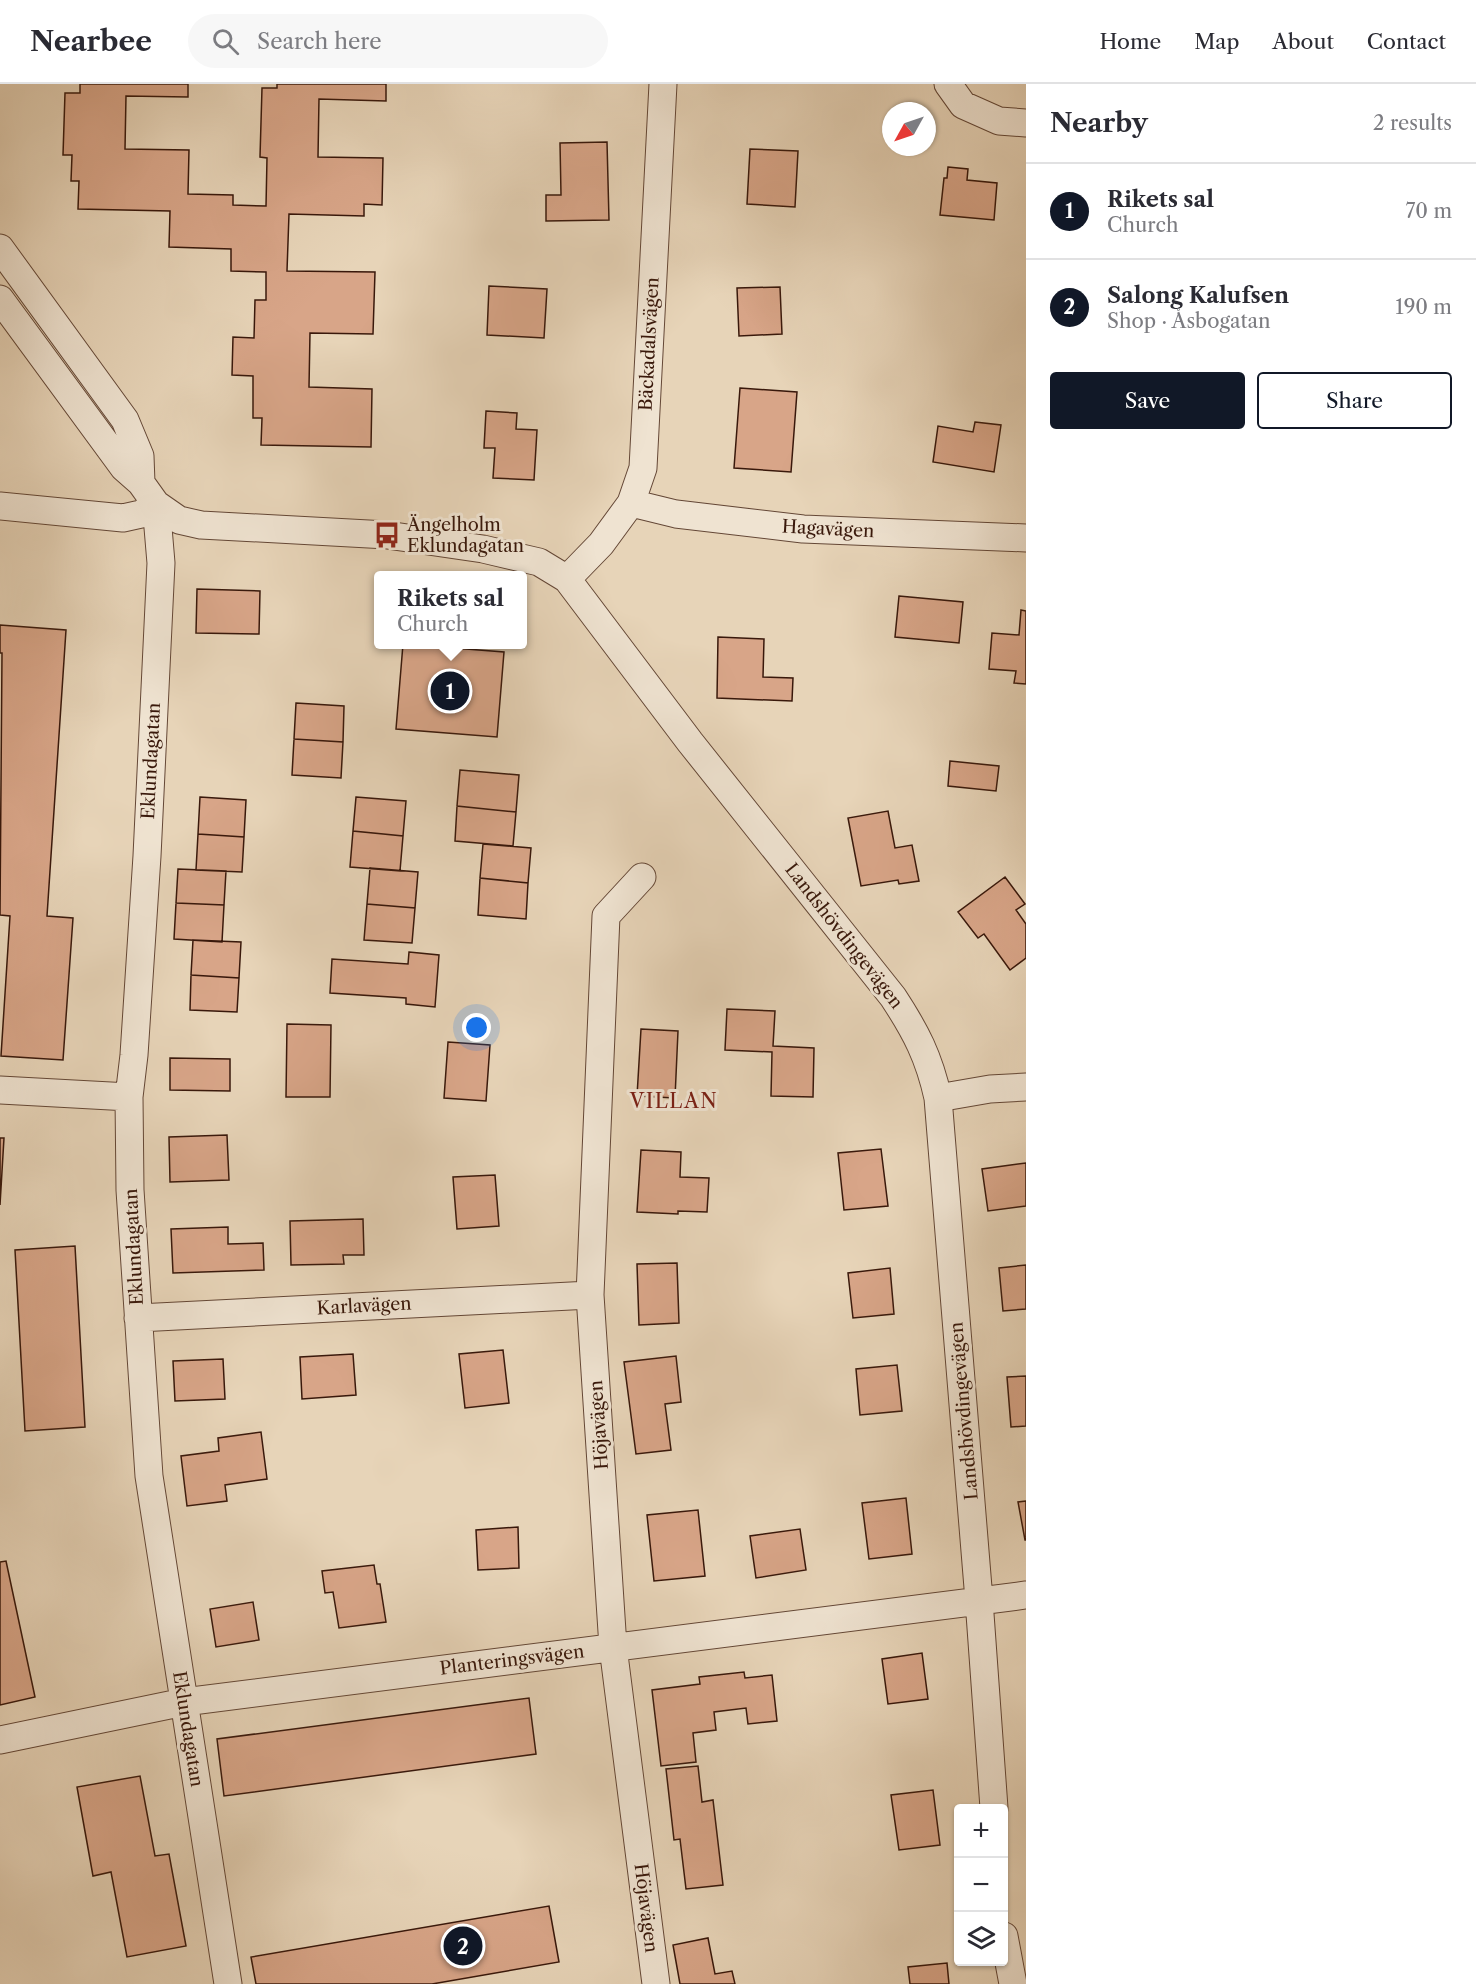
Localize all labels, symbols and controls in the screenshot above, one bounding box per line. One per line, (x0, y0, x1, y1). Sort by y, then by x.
search box (188, 14, 608, 68)
text: Nearbee (30, 24, 152, 58)
icon: search (209, 25, 242, 58)
text: Search here (257, 28, 382, 55)
text: Home (1100, 29, 1161, 54)
text: Map (1194, 29, 1239, 54)
text: About (1272, 29, 1334, 54)
text: Contact (1367, 29, 1446, 54)
north arrow (882, 102, 936, 156)
text: Nearby (1050, 107, 1148, 139)
text: 2 results (1373, 111, 1452, 135)
text: Rikets sal (1107, 186, 1214, 213)
text: 1 (1065, 199, 1074, 223)
text: 70 m (1406, 199, 1452, 223)
text: Church (1107, 213, 1178, 237)
street label: Bäckadalsvägen (635, 276, 663, 412)
text: Salong Kalufsen (1107, 282, 1289, 309)
text: 2 (1064, 295, 1075, 319)
text: 190 m (1395, 295, 1452, 319)
text: Shop · Åsbogatan (1107, 309, 1271, 333)
button: Save (1050, 372, 1245, 429)
button: Share (1257, 372, 1452, 429)
place label: Ängelholm Eklundagatan (406, 513, 524, 557)
street label: Hagavägen (781, 516, 875, 542)
bus stop icon: Ängelholm Eklundagatan (372, 520, 402, 550)
popup (374, 571, 527, 649)
text: Rikets sal (397, 585, 504, 612)
text: Church (397, 612, 468, 636)
pin: 1 (430, 668, 470, 714)
street label: Eklundagatan (137, 702, 165, 820)
street label: Landshövdingevägen (780, 859, 908, 1013)
your location (462, 1013, 491, 1042)
district label: VILLAN (629, 1089, 718, 1113)
street label: Eklundagatan (120, 1188, 148, 1306)
street label: Karlavägen (316, 1293, 412, 1319)
street label: Landshövdingevägen (945, 1321, 983, 1501)
street label: Höjavägen (585, 1380, 613, 1470)
street label: Planteringsvägen (438, 1640, 586, 1680)
street label: Eklundagatan (168, 1669, 208, 1789)
map controls (954, 1804, 1008, 1966)
button: + (954, 1804, 1008, 1858)
button: − (954, 1858, 1008, 1912)
street label: Höjavägen (630, 1862, 662, 1954)
button: layers (954, 1912, 1008, 1966)
pin: 2 (444, 1924, 482, 1968)

